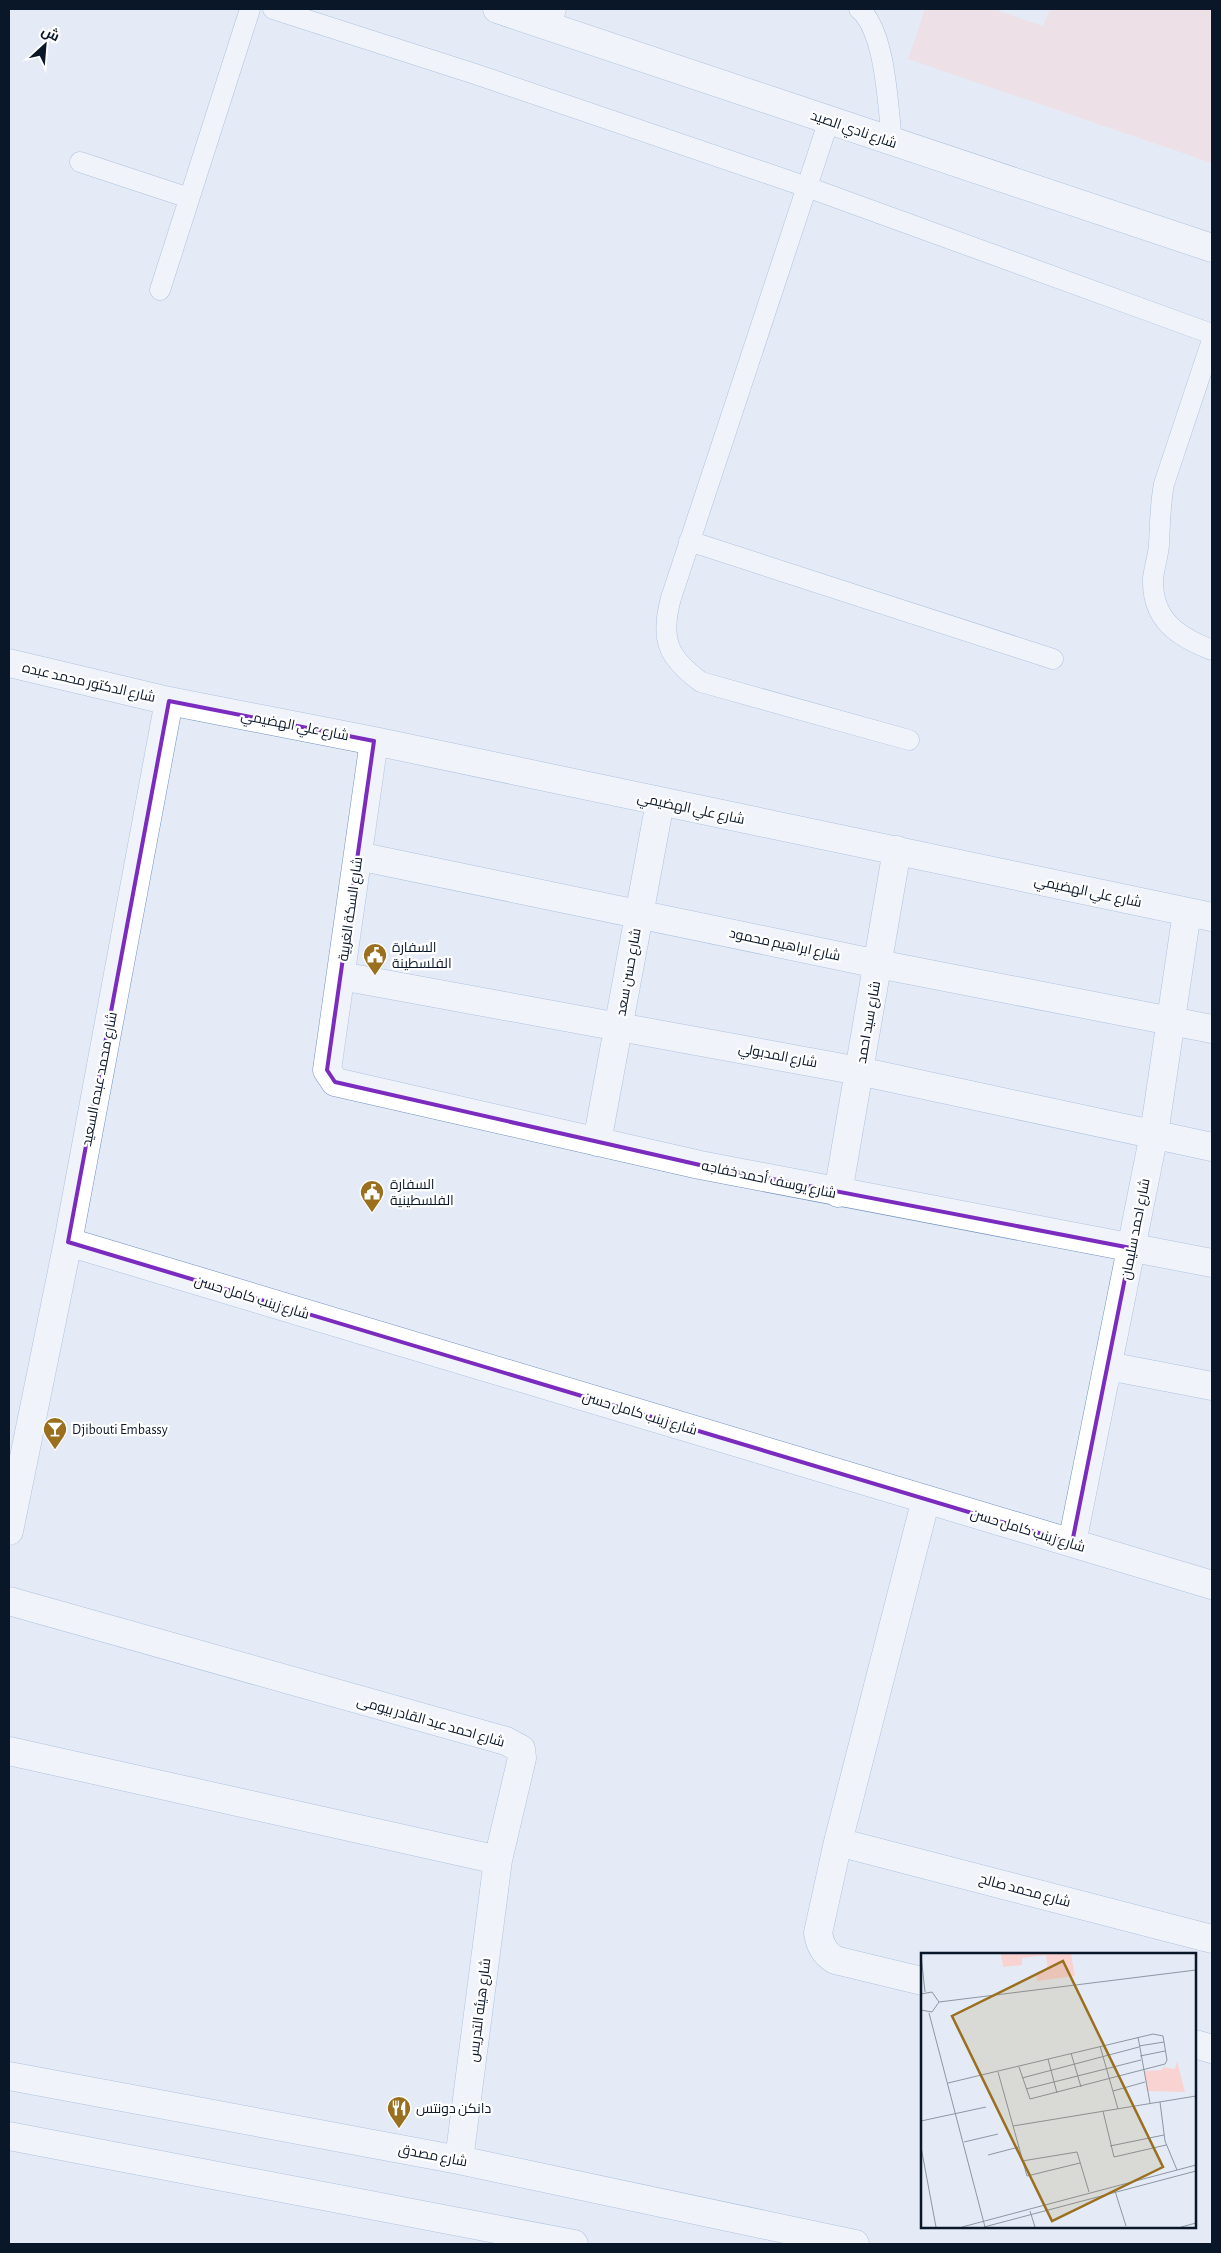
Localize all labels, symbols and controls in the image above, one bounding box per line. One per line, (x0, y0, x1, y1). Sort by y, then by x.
north arrow (20, 20, 70, 70)
text: ش (39, 22, 62, 45)
street label: شارع نادي الصيد (808, 109, 899, 155)
street label: شارع الدكتور محمد عبده (21, 661, 157, 706)
street label: شارع علي الهضيمي (239, 709, 350, 747)
street label: شارع علي الهضيمي (635, 791, 746, 831)
street label: شارع السكة الغربية (337, 856, 366, 962)
street label: شارع علي الهضيمي (1032, 874, 1143, 914)
street label: شارع ابراهيم محمود (727, 926, 842, 966)
street label: شارع حسن سعد (614, 927, 645, 1017)
place label: السفارة الفلسطينة (392, 941, 452, 971)
public building icon: السفارة الفلسطينة (362, 942, 388, 976)
street label: شارع سيد احمد (855, 980, 884, 1065)
street label: شارع محمد عبده السعيد (80, 1011, 121, 1148)
street label: شارع المدبولي (736, 1041, 818, 1074)
street label: شارع يوسف أحمد خفاجه (700, 1156, 838, 1202)
street label: شارع احمد سليمان (1119, 1177, 1154, 1281)
place label: السفارة الفلسطينية (390, 1178, 454, 1208)
public building icon: السفارة الفلسطينية (359, 1179, 385, 1213)
street label: شارع زينب كامل حسن (192, 1274, 311, 1323)
street label: شارع زينب كامل حسن (580, 1390, 699, 1439)
bar icon: Djibouti Embassy (42, 1416, 68, 1450)
place label: Djibouti Embassy (72, 1423, 168, 1437)
street label: شارع زينب كامل حسن (968, 1507, 1087, 1556)
street label: شارع احمد عبد القادر بيومى (355, 1694, 506, 1751)
street label: شارع محمد صالح (977, 1872, 1072, 1911)
inset map (921, 1953, 1196, 2228)
street label: شارع هيئه التدريس (467, 1957, 494, 2063)
restaurant icon: دانكن دونتس (386, 2095, 412, 2129)
place label: دانكن دونتس (416, 2102, 491, 2116)
street label: شارع مصدق (397, 2142, 468, 2171)

